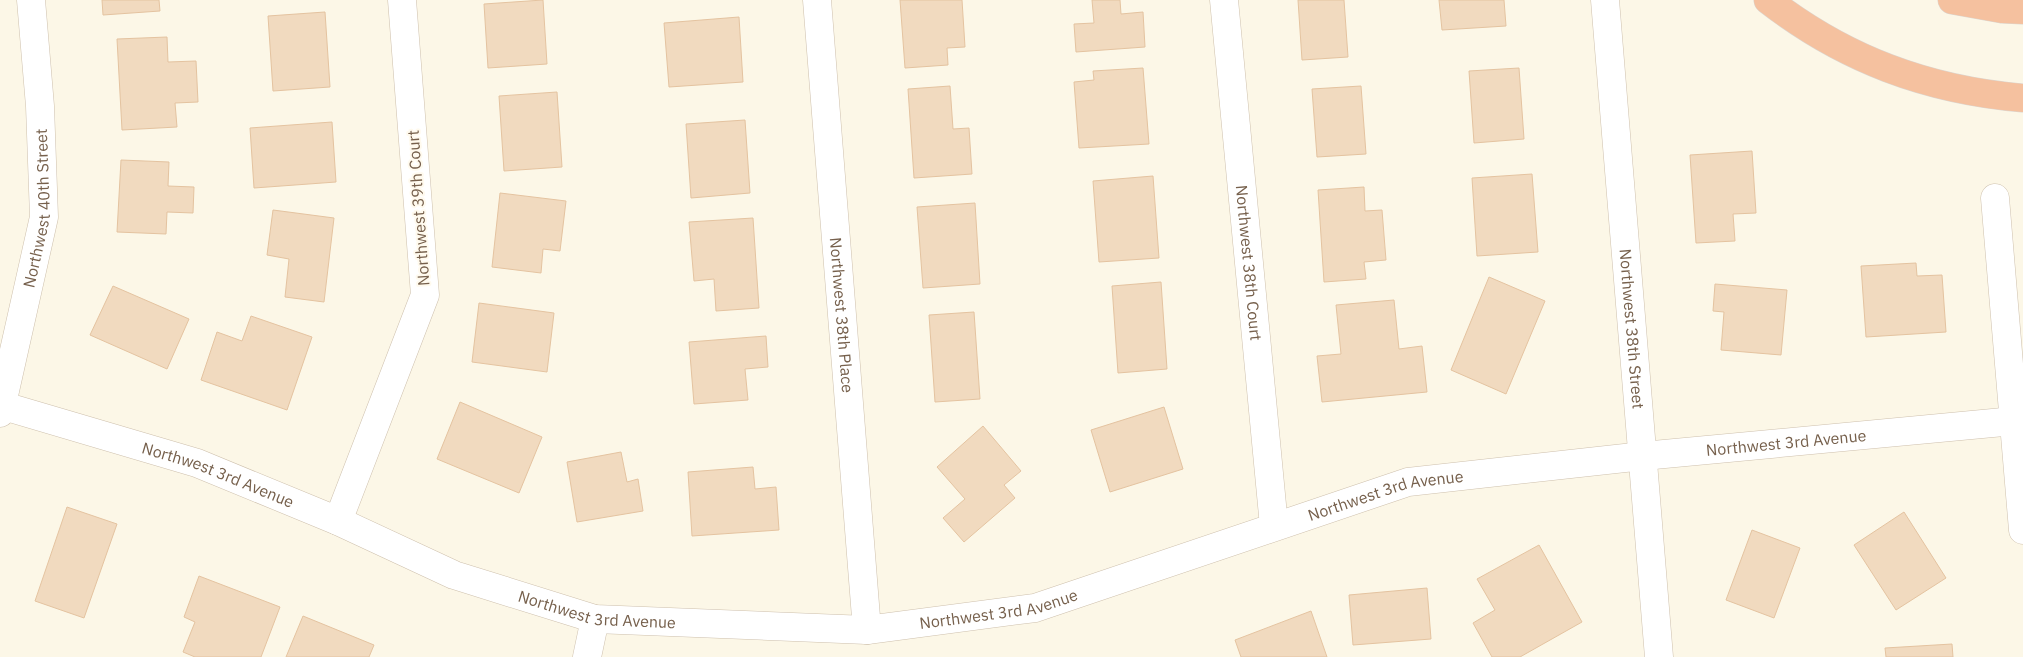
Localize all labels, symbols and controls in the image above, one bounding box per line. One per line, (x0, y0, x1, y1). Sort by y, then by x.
street label: Northwest 40th Street (18, 128, 54, 290)
street label: Northwest 39th Court (403, 129, 433, 287)
street label: Northwest 38th Court (1232, 184, 1266, 342)
street label: Northwest 38th Place (826, 236, 858, 394)
street label: Northwest 38th Street (1615, 248, 1649, 410)
street label: Northwest 3rd Avenue (1705, 425, 1867, 460)
street label: Northwest 3rd Avenue (140, 437, 297, 512)
street label: Northwest 3rd Avenue (1305, 466, 1465, 525)
street label: Northwest 3rd Avenue (918, 584, 1080, 633)
street label: Northwest 3rd Avenue (516, 586, 677, 632)

